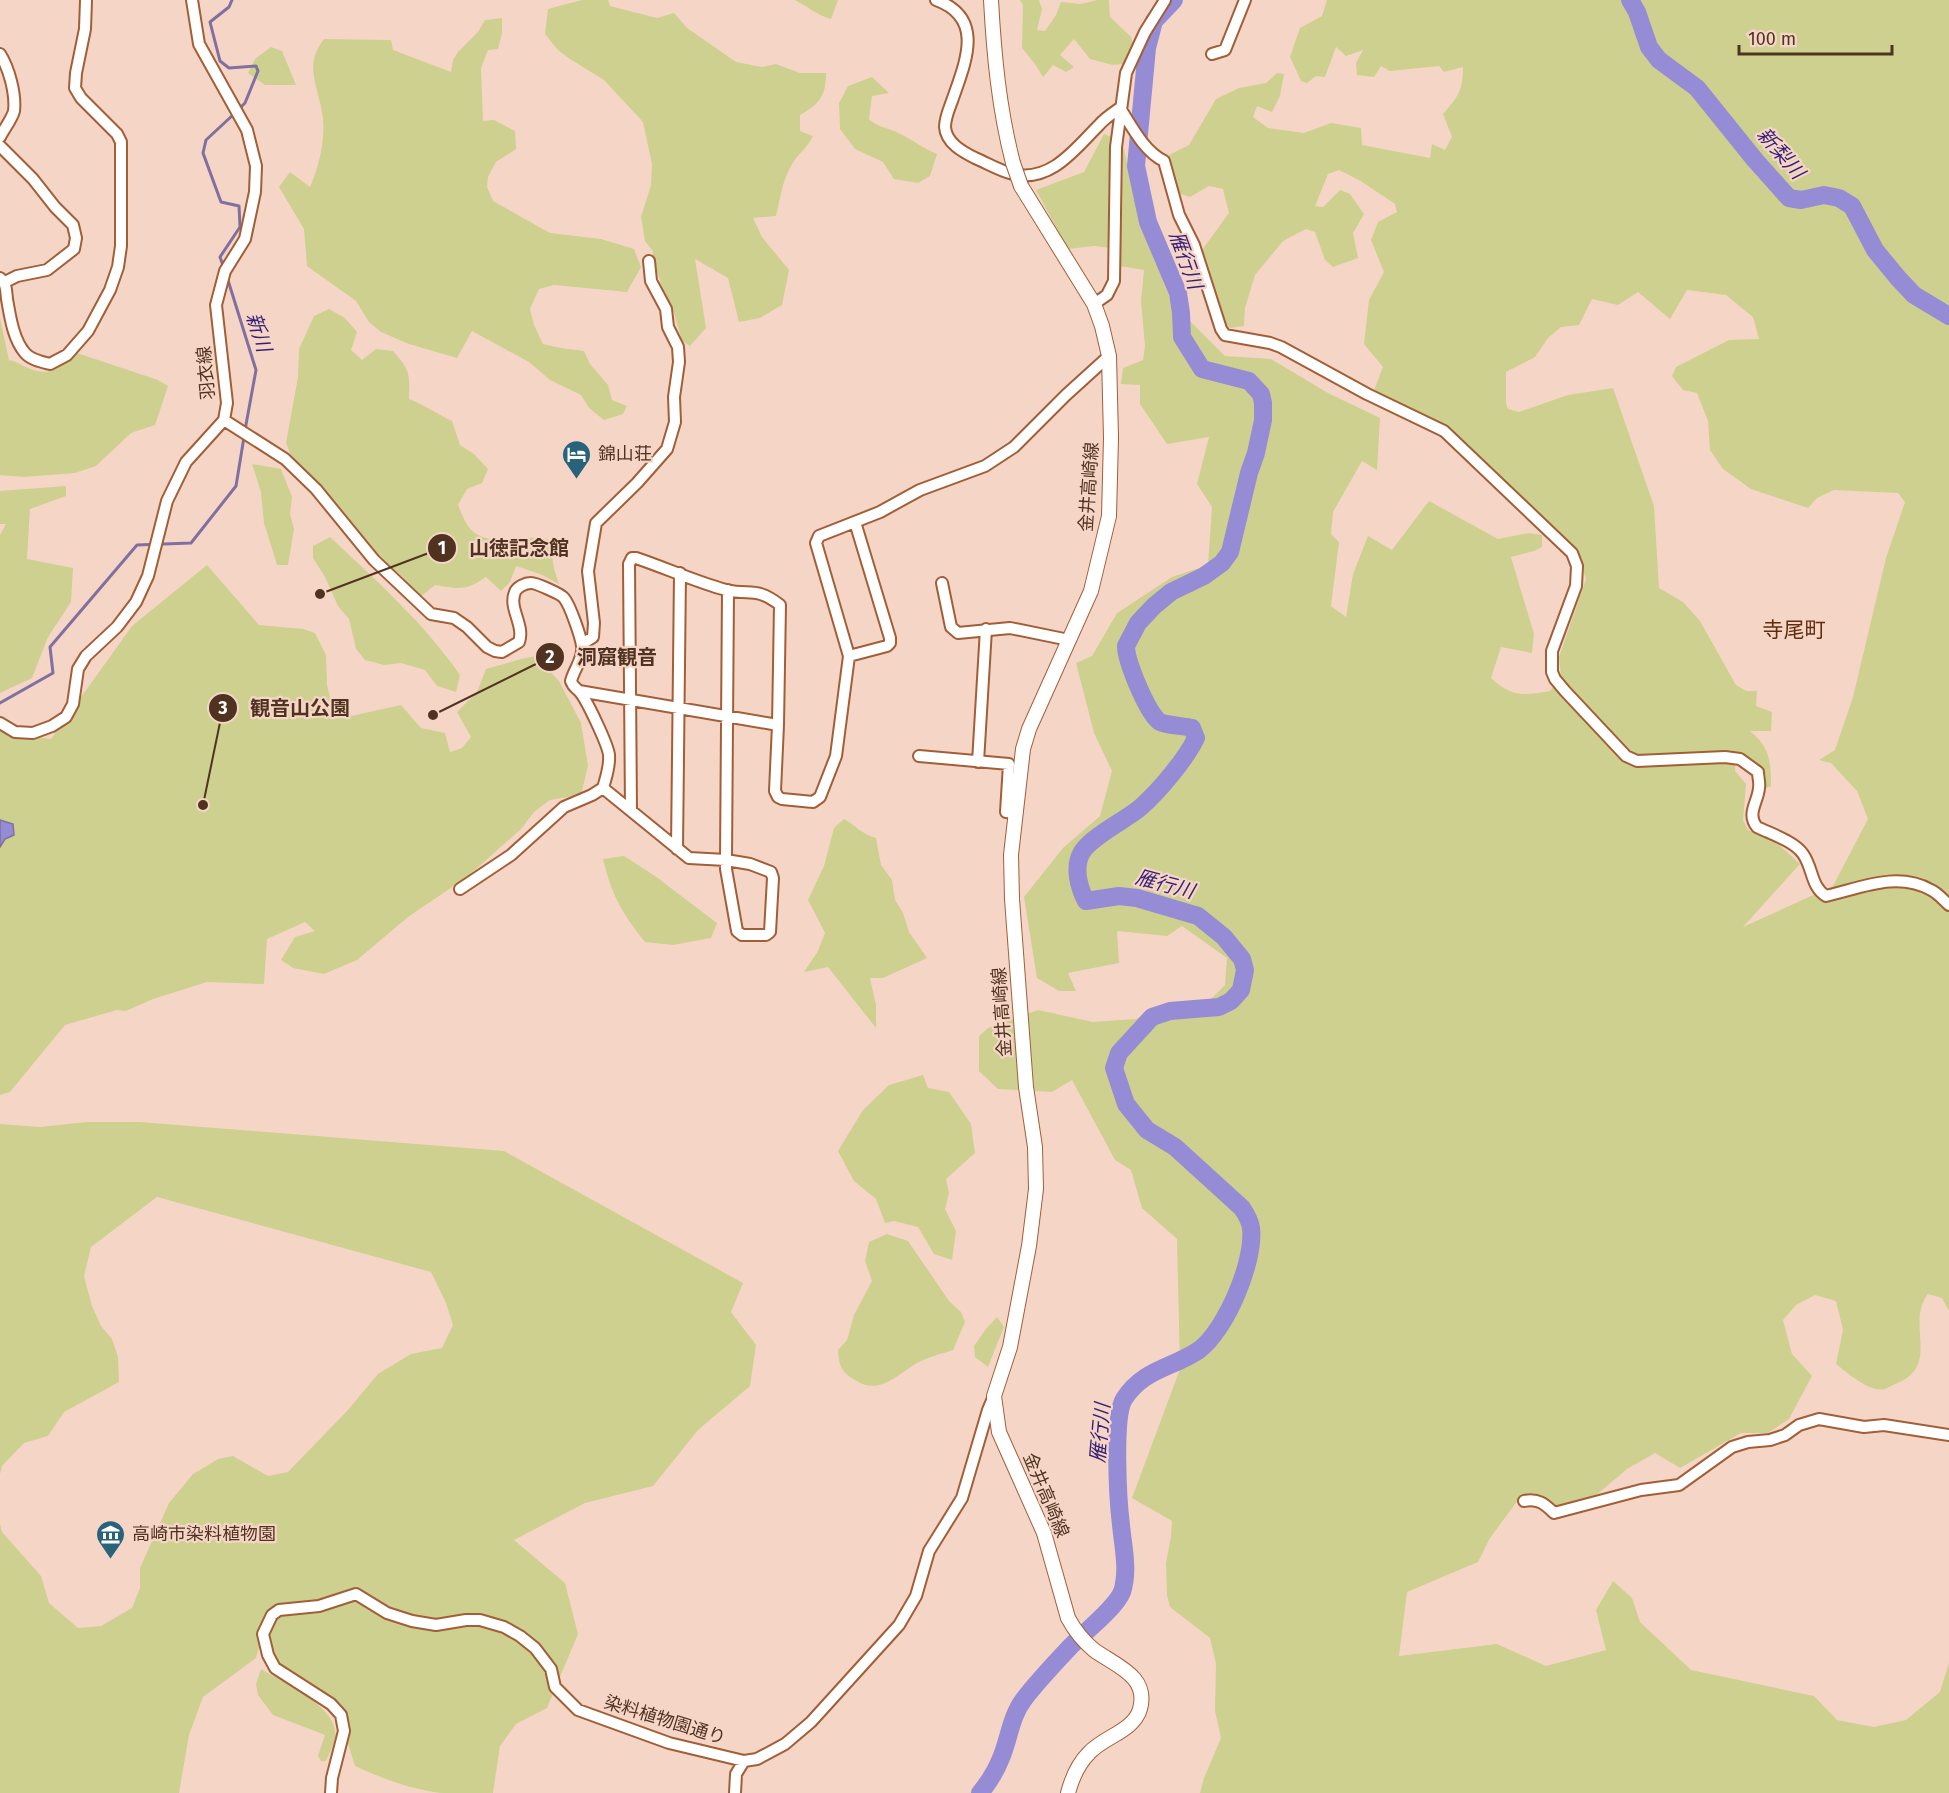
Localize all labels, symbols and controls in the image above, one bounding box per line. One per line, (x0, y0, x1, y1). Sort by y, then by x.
scale bar (1739, 18, 1892, 56)
text: 100 m (1748, 28, 1796, 50)
water label: 新梨川 (1752, 122, 1811, 185)
water label: 雁行川 (1164, 228, 1208, 294)
water label: 新川 (241, 309, 277, 357)
street label: 羽衣線 (193, 345, 219, 401)
hotel icon: 錦山荘 (561, 438, 593, 480)
street label: 金井高崎線 (1075, 441, 1103, 533)
place label: 錦山荘 (598, 443, 652, 465)
callout: 山徳記念館 (427, 529, 581, 567)
text: 山徳記念館 (469, 536, 569, 560)
text: 1 (438, 537, 446, 559)
district label: 寺尾町 (1763, 617, 1826, 643)
callout: 洞窟観音 (535, 638, 669, 676)
text: 洞窟観音 (577, 645, 657, 669)
text: 2 (545, 646, 555, 668)
callout: 観音山公園 (208, 689, 362, 727)
text: 観音山公園 (250, 696, 350, 720)
text: 3 (217, 697, 228, 719)
water label: 雁行川 (1133, 865, 1199, 904)
street label: 金井高崎線 (988, 966, 1016, 1058)
water label: 雁行川 (1085, 1400, 1115, 1464)
street label: 金井高崎線 (1018, 1449, 1074, 1541)
museum icon: 高崎市染料植物園 (95, 1518, 127, 1560)
place label: 高崎市染料植物園 (132, 1523, 276, 1545)
street label: 染料植物園通り (602, 1691, 728, 1749)

